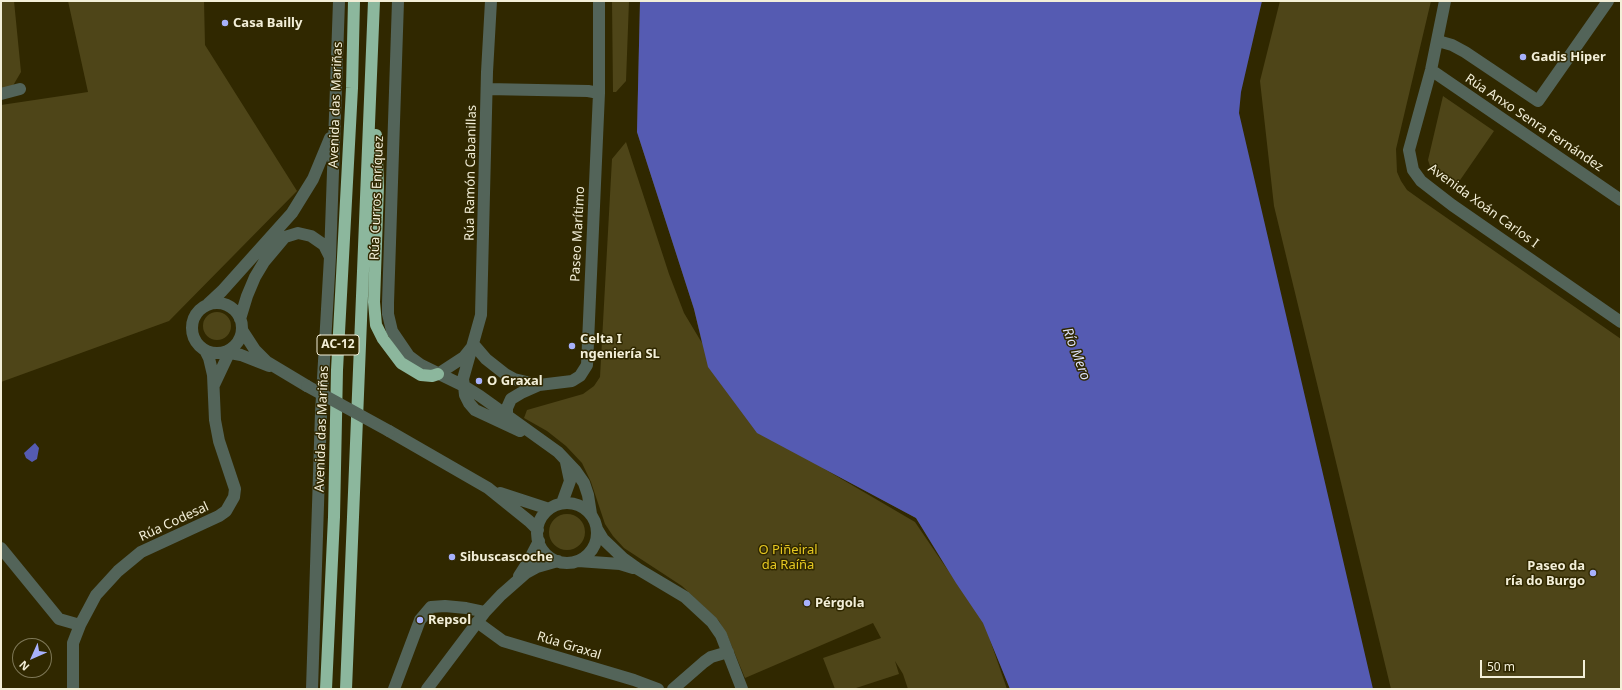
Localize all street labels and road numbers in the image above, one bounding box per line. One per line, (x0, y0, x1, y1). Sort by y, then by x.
street label: Avenida das Mariñas (326, 41, 346, 169)
street label: Rúa Anxo Senra Fernández (1462, 71, 1606, 175)
street label: Rúa Ramón Cabanillas (462, 105, 480, 241)
street label: Rúa Curros Enríquez (367, 136, 387, 260)
street label: Avenida Xoán Carlos I (1425, 161, 1541, 251)
street label: Paseo Marítimo (568, 186, 588, 282)
road number: AC-12 (317, 335, 359, 355)
street label: Avenida das Mariñas (312, 365, 332, 493)
street label: Rúa Codesal (137, 499, 211, 545)
street label: Rúa Graxal (535, 629, 603, 663)

